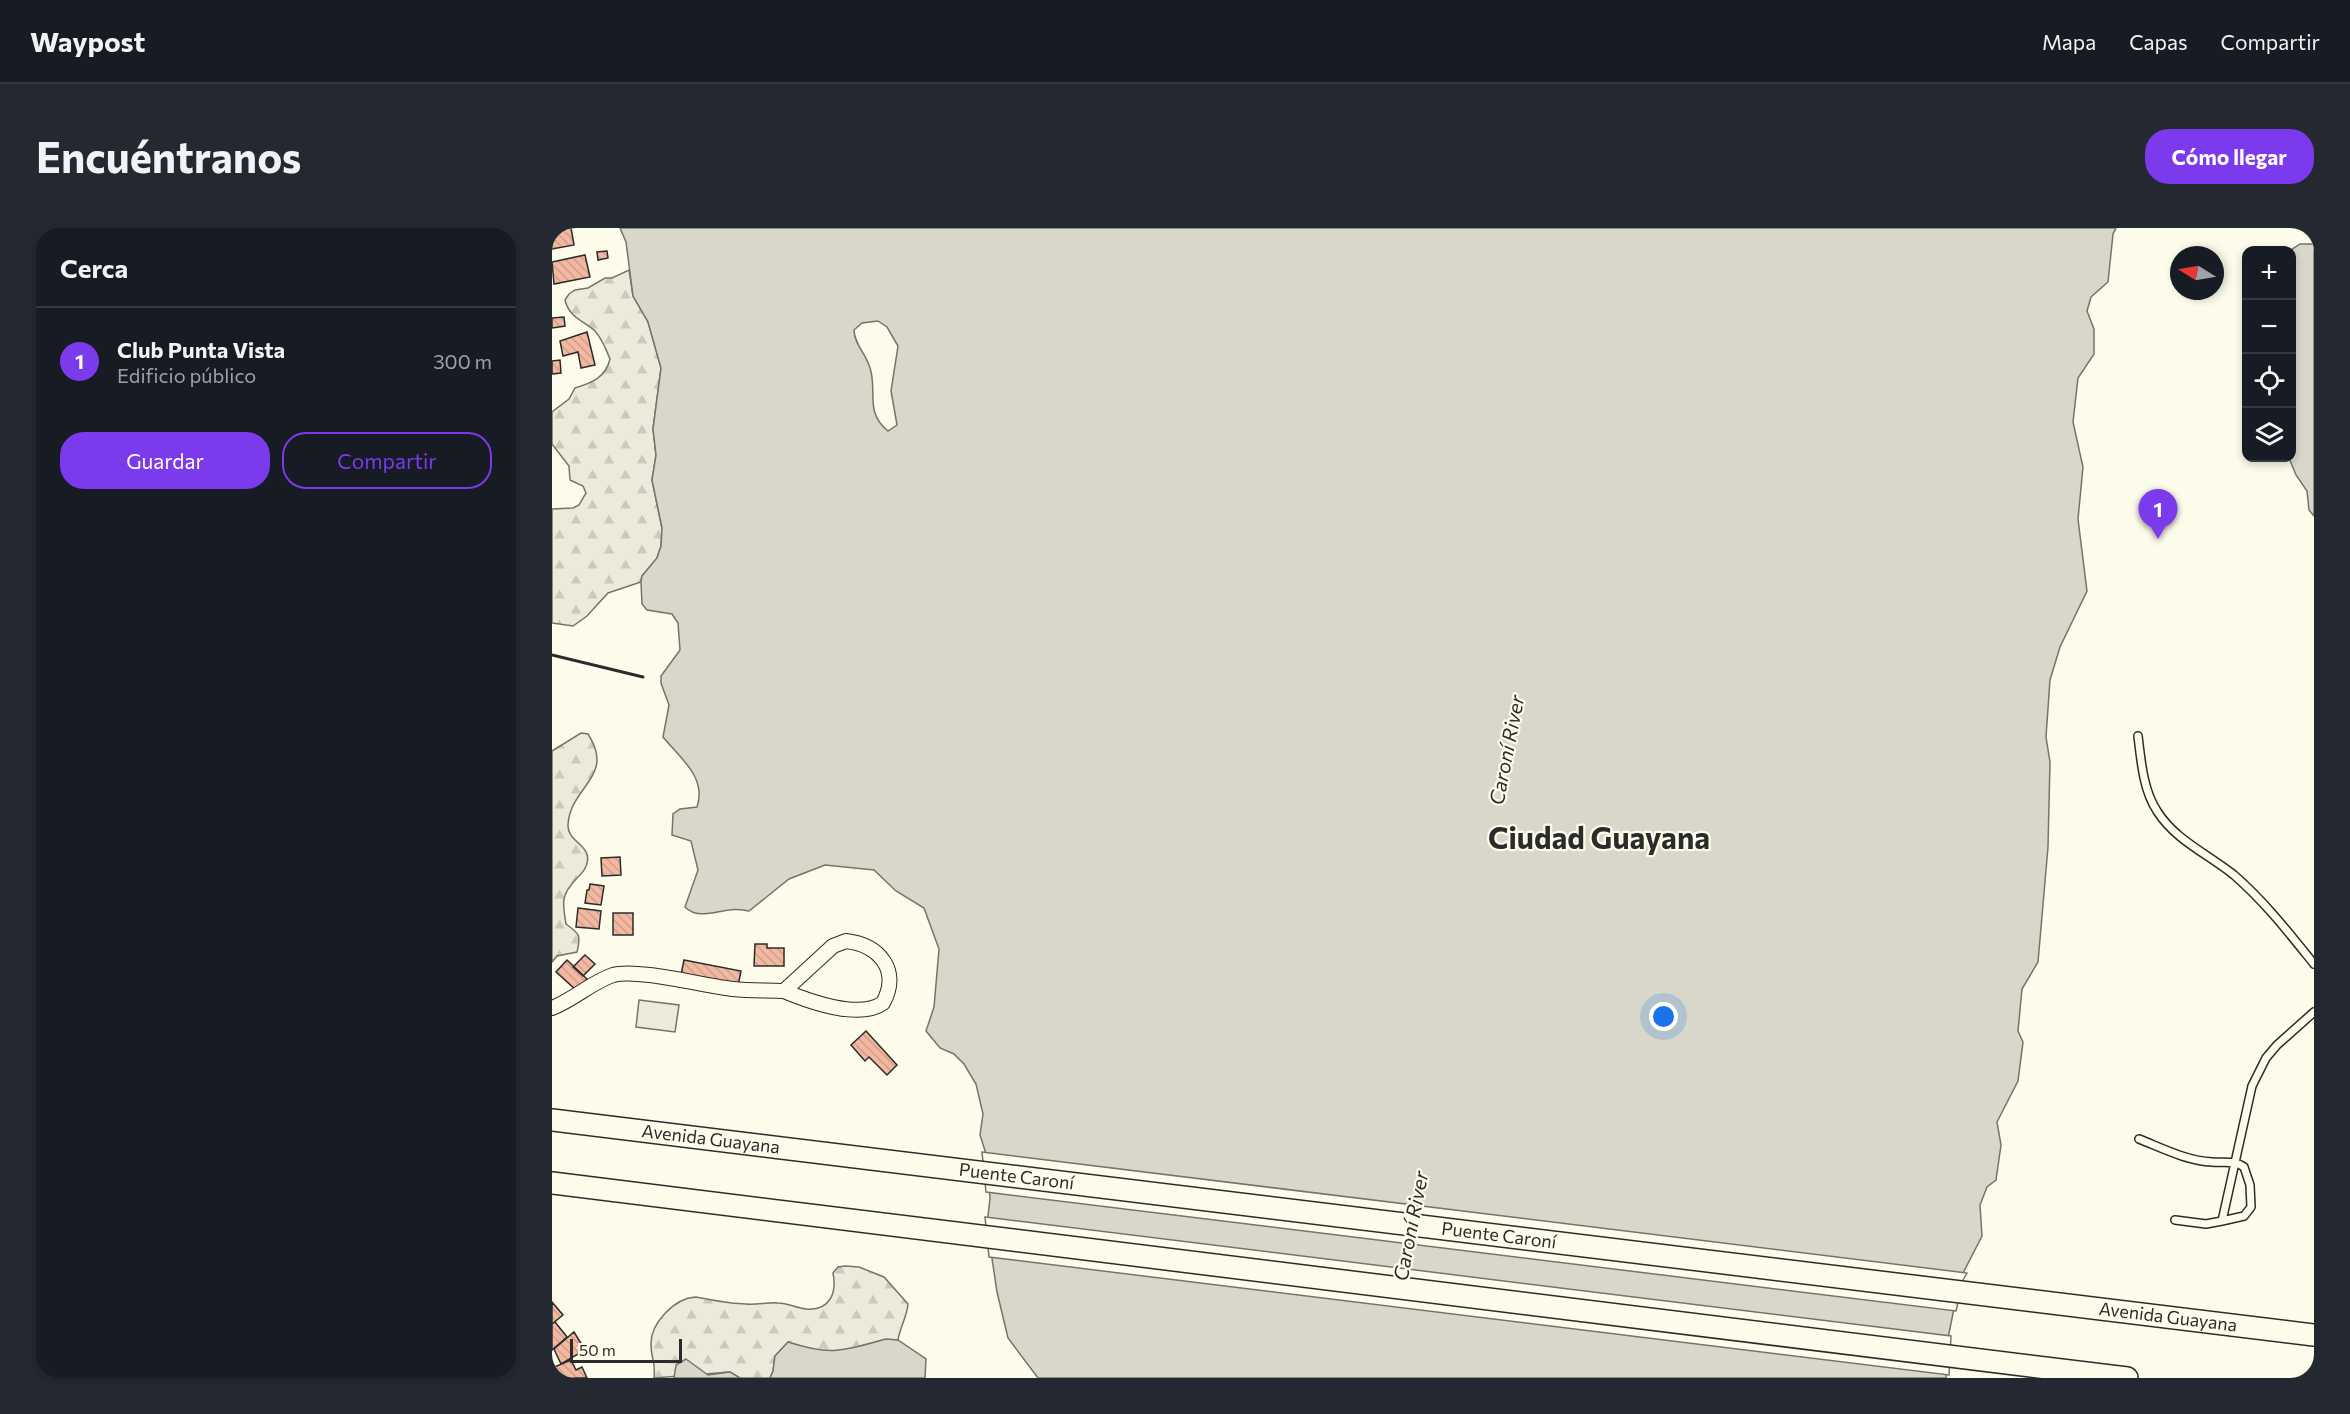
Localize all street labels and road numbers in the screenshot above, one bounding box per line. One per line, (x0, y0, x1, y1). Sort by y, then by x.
street label: Avenida Guayana (641, 1119, 781, 1158)
street label: Puente Caroní (958, 1158, 1077, 1194)
street label: Puente Caroní (1440, 1217, 1559, 1253)
street label: Avenida Guayana (2098, 1297, 2239, 1336)

